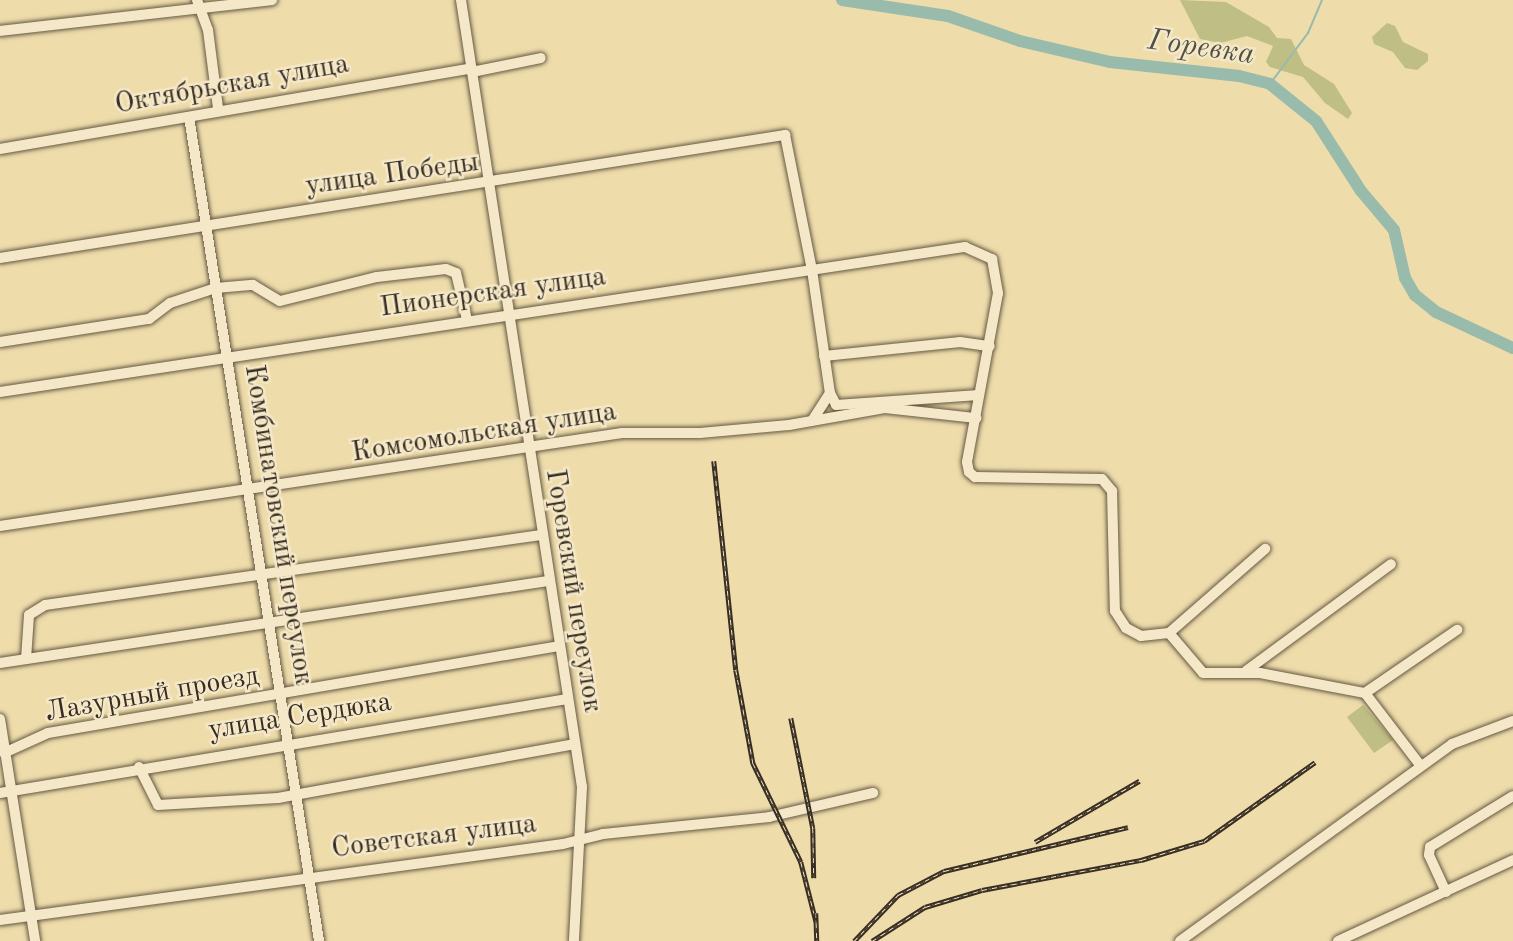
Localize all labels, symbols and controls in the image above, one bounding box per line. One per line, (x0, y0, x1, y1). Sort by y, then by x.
water label: Горевка (1145, 23, 1257, 73)
street label: Октябрьская улица (112, 48, 352, 122)
street label: улица Победы (303, 146, 481, 204)
street label: Пионерская улица (378, 261, 608, 325)
street label: Комбинатовский переулок (236, 362, 320, 688)
street label: Комсомольская улица (349, 395, 619, 471)
street label: Горевский переулок (537, 467, 609, 715)
street label: Лазурный проезд (43, 660, 261, 730)
street label: улица Сердюка (206, 686, 394, 748)
street label: Советская улица (330, 808, 538, 866)

